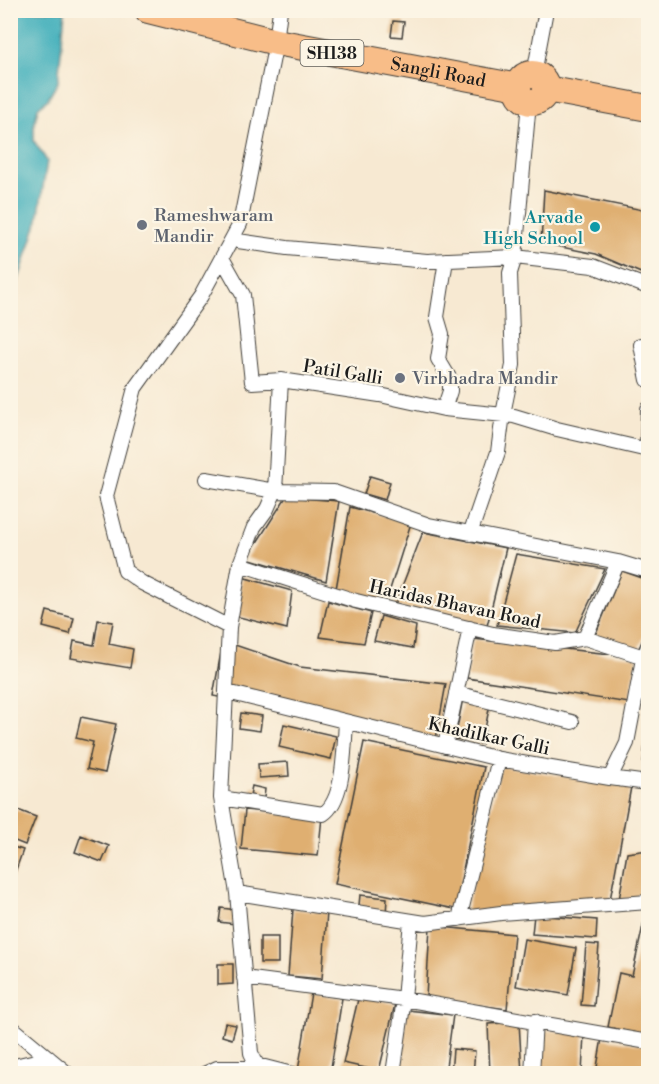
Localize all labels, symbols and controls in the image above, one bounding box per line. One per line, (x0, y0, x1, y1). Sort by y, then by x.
road number: SH138 (300, 40, 364, 66)
street label: Sangli Road (389, 53, 488, 93)
place label: Rameshwaram Mandir (154, 204, 274, 248)
place label: Arvade High School (483, 206, 584, 250)
marker: Rameshwaram Mandir (135, 218, 149, 232)
marker: Arvade High School (588, 220, 602, 234)
street label: Patil Galli (301, 355, 385, 390)
place label: Virbhadra Mandir (411, 367, 558, 390)
marker: Virbhadra Mandir (393, 371, 407, 385)
street label: Haridas Bhavan Road (367, 575, 544, 634)
street label: Khadilkar Galli (426, 712, 552, 761)

